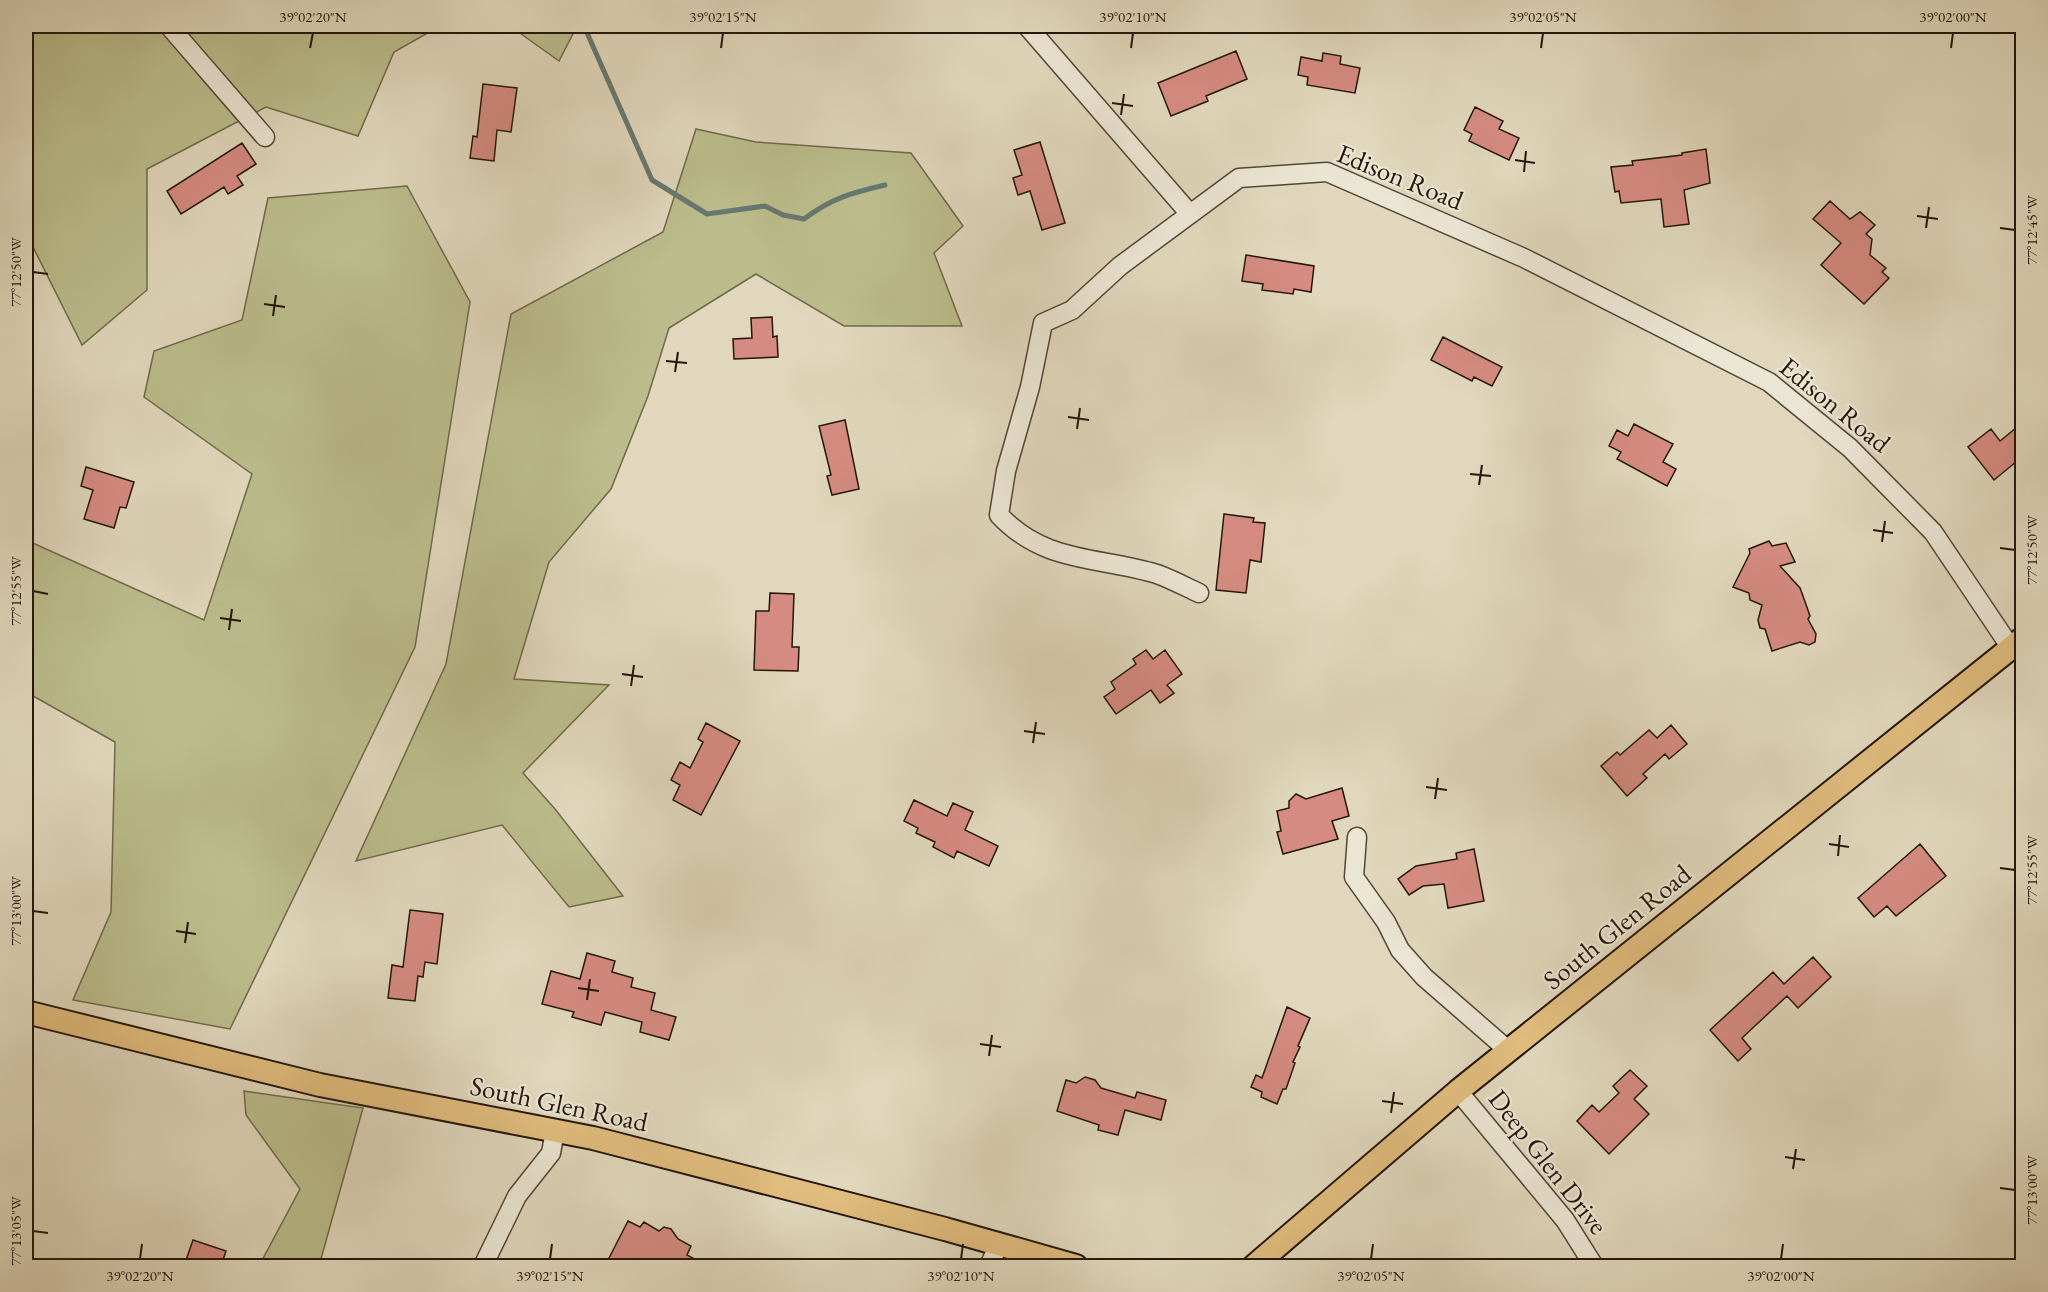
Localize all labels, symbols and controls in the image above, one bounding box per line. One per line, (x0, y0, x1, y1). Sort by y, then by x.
text: 39°02'20"N (279, 7, 347, 26)
text: 39°02'15"N (689, 7, 757, 26)
text: 39°02'10"N (1099, 7, 1167, 26)
text: 39°02'05"N (1509, 7, 1577, 26)
text: 39°02'00"N (1919, 7, 1987, 26)
street label: Edison Road (1332, 135, 1469, 218)
text: 77°12'45"W (2022, 195, 2041, 265)
text: 77°12'50"W (6, 237, 25, 307)
street label: Edison Road (1773, 349, 1898, 460)
text: 77°12'50"W (2022, 515, 2041, 585)
text: 77°12'55"W (6, 556, 25, 626)
text: 77°12'55"W (2022, 835, 2041, 905)
street label: South Glen Road (1535, 856, 1698, 997)
text: 77°13'00"W (6, 876, 25, 946)
street label: South Glen Road (467, 1068, 651, 1139)
street label: Deep Glen Drive (1481, 1082, 1616, 1241)
text: 77°13'00"W (2022, 1155, 2041, 1225)
text: 77°13'05"W (6, 1196, 25, 1266)
text: 39°02'20"N (106, 1266, 174, 1285)
text: 39°02'15"N (516, 1266, 584, 1285)
text: 39°02'10"N (927, 1266, 995, 1285)
text: 39°02'05"N (1337, 1266, 1405, 1285)
text: 39°02'00"N (1747, 1266, 1815, 1285)

